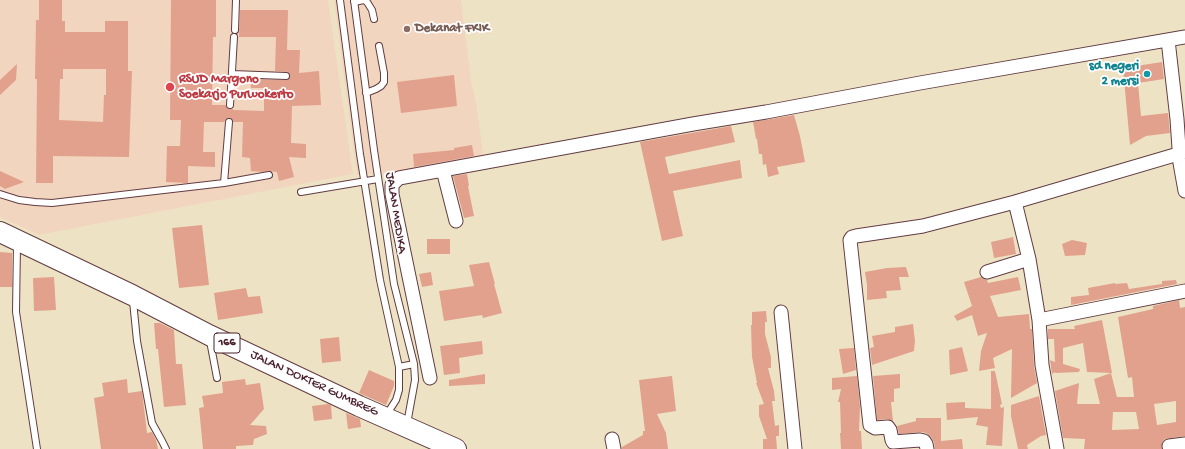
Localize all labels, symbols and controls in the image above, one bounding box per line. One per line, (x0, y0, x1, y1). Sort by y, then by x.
place label: Dekanat FKIK (415, 21, 489, 37)
marker: Dekanat FKIK (402, 24, 412, 34)
place label: sd negeri 2 mersi (1089, 59, 1139, 90)
marker: sd negeri 2 mersi (1142, 69, 1152, 79)
place label: RSUD Margono Soekarjo Purwokerto (179, 72, 294, 103)
marker: RSUD Margono Soekarjo Purwokerto (164, 81, 176, 93)
street label: JALAN MEDIKA (381, 171, 409, 255)
road number: 166 (214, 333, 240, 353)
street label: JALAN DOKTER GUMBREG (247, 347, 381, 421)

